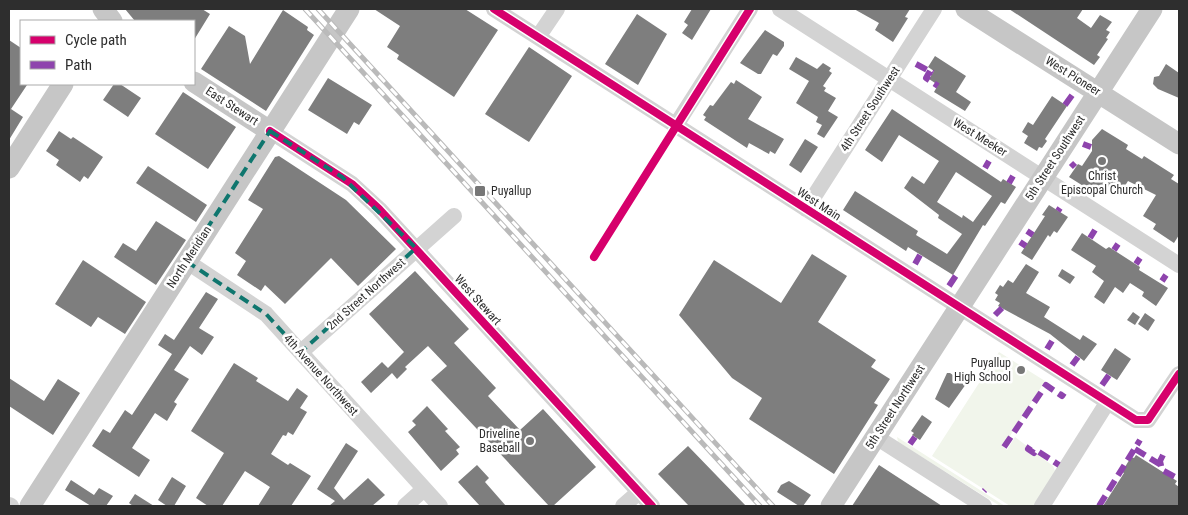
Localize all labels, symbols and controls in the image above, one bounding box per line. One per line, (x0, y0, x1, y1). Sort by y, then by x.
legend (20, 20, 195, 85)
text: Cycle path (65, 31, 127, 49)
street label: West Pioneer (1043, 53, 1104, 99)
text: Path (65, 56, 92, 74)
street label: 4th Street Southwest (837, 63, 903, 154)
street label: East Stewart (203, 84, 261, 128)
street label: 5th Street Southwest (1022, 112, 1088, 203)
street label: West Meeker (950, 115, 1010, 159)
marker: Christ Episcopal Church (1096, 155, 1108, 167)
place label: Christ Episcopal Church (1061, 169, 1143, 197)
marker: Puyallup (473, 184, 487, 198)
place label: Puyallup (491, 184, 531, 198)
street label: West Main (794, 185, 844, 224)
street label: North Meridian (164, 223, 214, 291)
street label: 2nd Street Northwest (324, 255, 408, 333)
street label: West Stewart (452, 272, 505, 328)
street label: 4th Avenue Northwest (281, 331, 361, 419)
place label: Puyallup High School (954, 356, 1011, 384)
street label: 5th Street Northwest (862, 362, 928, 452)
marker: Puyallup High School (1015, 364, 1027, 376)
place label: Driveline Baseball (479, 427, 520, 455)
marker: Driveline Baseball (524, 435, 536, 447)

